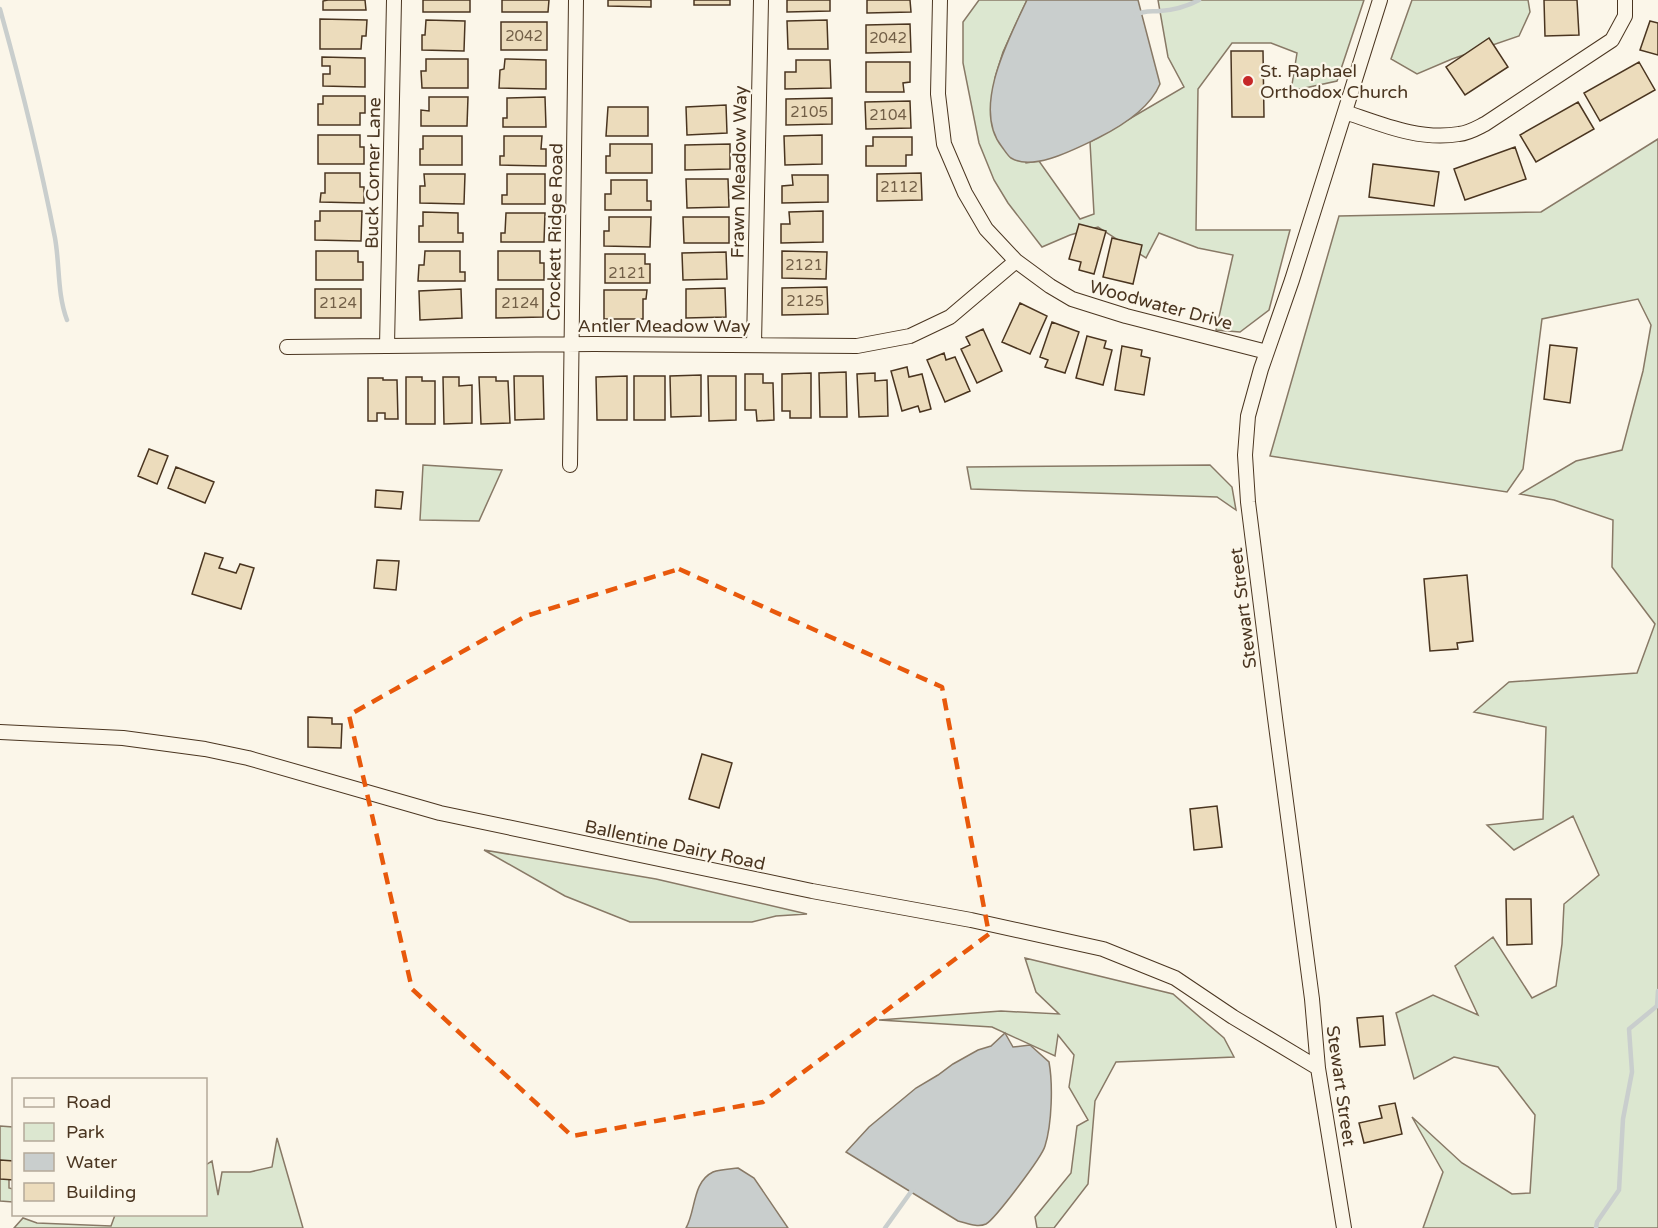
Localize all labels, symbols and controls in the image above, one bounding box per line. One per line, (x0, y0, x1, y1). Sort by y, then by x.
house number: 2042 (505, 27, 543, 45)
house number: 2042 (869, 29, 907, 47)
place label: St. Raphael Orthodox Church (1260, 60, 1408, 103)
marker: St. Raphael Orthodox Church (1241, 74, 1255, 88)
street label: Frawn Meadow Way (726, 85, 752, 259)
street label: Buck Corner Lane (361, 97, 385, 249)
house number: 2105 (790, 103, 828, 121)
house number: 2104 (869, 106, 907, 124)
street label: Crockett Ridge Road (542, 143, 568, 321)
house number: 2112 (880, 178, 918, 196)
house number: 2121 (785, 256, 823, 274)
house number: 2121 (608, 264, 646, 282)
street label: Woodwater Drive (1087, 275, 1235, 335)
house number: 2125 (786, 292, 824, 310)
house number: 2124 (319, 294, 357, 312)
house number: 2124 (501, 294, 539, 312)
street label: Antler Meadow Way (578, 315, 751, 337)
street label: Stewart Street (1225, 546, 1261, 670)
street label: Ballentine Dairy Road (583, 815, 767, 875)
street label: Stewart Street (1322, 1024, 1360, 1148)
legend (12, 1078, 207, 1216)
text: Road (66, 1091, 111, 1113)
text: Park (66, 1121, 105, 1143)
text: Water (66, 1151, 117, 1173)
text: Building (66, 1181, 136, 1203)

